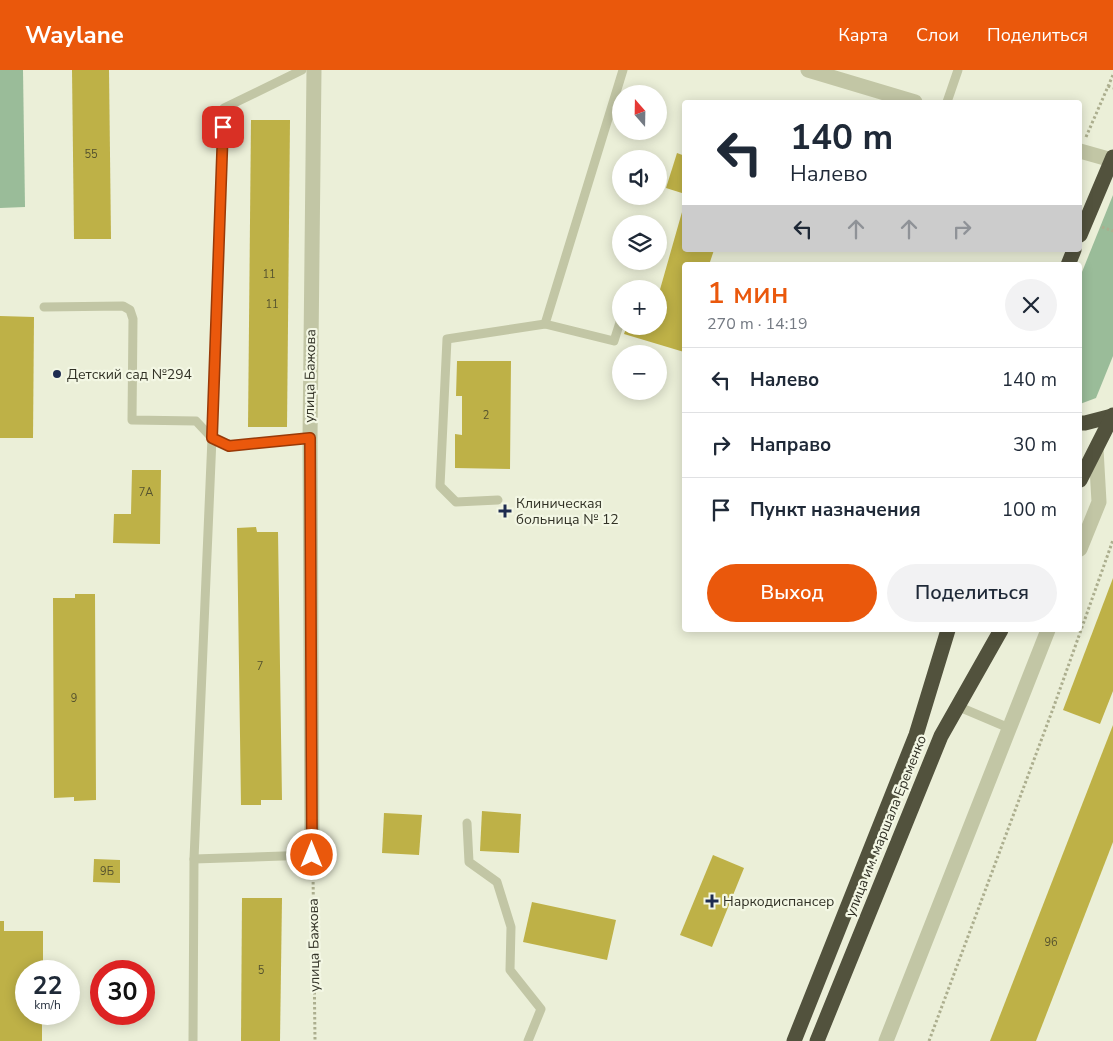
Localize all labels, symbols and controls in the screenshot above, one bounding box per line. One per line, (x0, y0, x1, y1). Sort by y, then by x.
text: Waylane (25, 19, 124, 51)
text: Карта (838, 23, 888, 47)
text: Слои (916, 23, 959, 47)
text: Поделиться (987, 23, 1088, 47)
north arrow (612, 85, 668, 140)
map controls (612, 85, 667, 400)
pin (202, 106, 244, 148)
icon: arrive (209, 113, 237, 141)
text: 140 m (790, 114, 893, 161)
icon: left (707, 120, 772, 185)
house number: 55 (84, 147, 98, 162)
button: sound (612, 150, 667, 205)
text: Налево (790, 159, 868, 189)
button: layers (612, 215, 667, 270)
icon: left (789, 215, 817, 243)
icon: ahead (842, 215, 870, 243)
icon: ahead (895, 215, 923, 243)
icon: right (948, 215, 976, 243)
house number: 11 (262, 267, 276, 282)
text: 1 мин (707, 273, 789, 314)
button: close (1005, 279, 1057, 331)
button: + (612, 280, 667, 335)
house number: 11 (265, 297, 279, 312)
text: 270 m · 14:19 (707, 313, 808, 335)
street label: улица Бажова (300, 329, 320, 423)
button: − (612, 345, 667, 400)
place label: Детский сад №294 (67, 365, 192, 384)
icon: left (707, 366, 735, 394)
text: Налево (750, 367, 819, 393)
text: 140 m (1002, 367, 1057, 393)
marker: Детский сад №294 (51, 368, 63, 380)
house number: 2 (483, 408, 489, 423)
icon: right (707, 431, 735, 459)
text: Направо (750, 432, 831, 458)
text: 30 m (1013, 432, 1057, 458)
house number: 7А (139, 485, 153, 500)
place label: Клиническая больница № 12 (516, 494, 619, 529)
icon: arrive (707, 496, 735, 524)
text: Пункт назначения (750, 497, 921, 523)
text: 100 m (1002, 497, 1057, 523)
marker: Клиническая больница № 12 (498, 504, 512, 518)
button: Выход (707, 564, 877, 622)
button: Поделиться (887, 564, 1057, 622)
house number: 7 (257, 659, 263, 674)
house number: 9 (71, 691, 77, 706)
street label: улица им. маршала Еременко (841, 732, 931, 920)
position arrow (285, 828, 337, 880)
house number: 9Б (100, 864, 114, 879)
place label: Наркодиспансер (723, 892, 834, 911)
marker: Наркодиспансер (705, 894, 719, 908)
street label: улица Бажова (304, 898, 324, 992)
house number: 96 (1044, 935, 1058, 950)
speed limit sign: 30 (90, 960, 155, 1025)
house number: 5 (258, 963, 265, 978)
text: 22 (32, 969, 63, 1003)
text: km/h (34, 997, 61, 1013)

